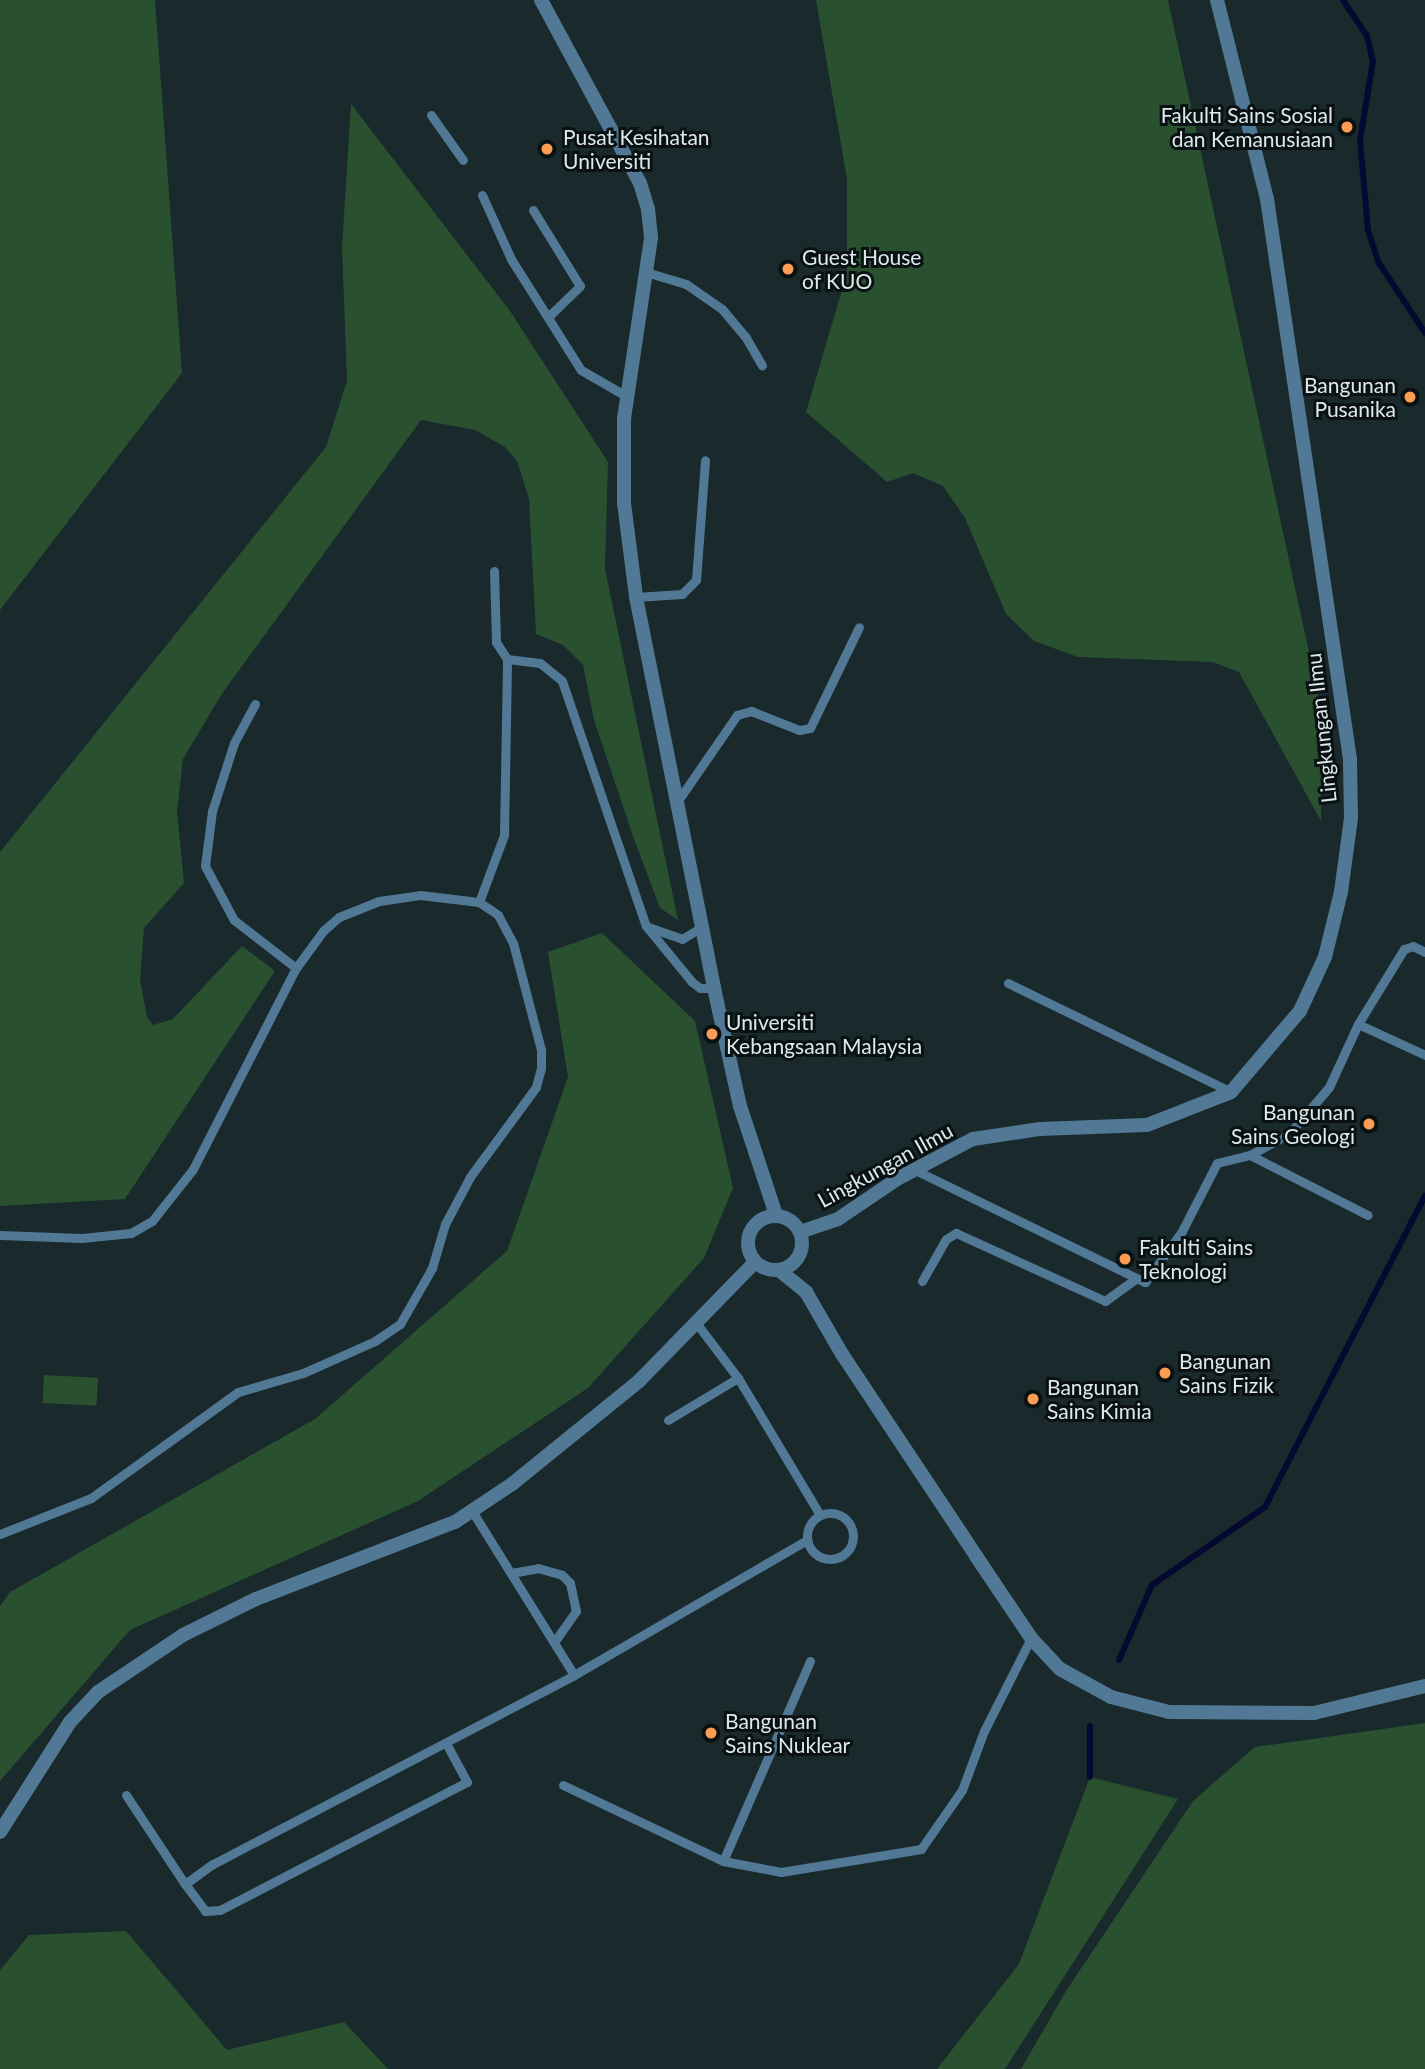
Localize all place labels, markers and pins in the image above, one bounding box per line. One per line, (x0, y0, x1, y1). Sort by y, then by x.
place label: Fakulti Sains Sosial dan Kemanusiaan (1161, 102, 1333, 152)
marker: Fakulti Sains Sosial dan Kemanusiaan (1339, 119, 1355, 135)
place label: Pusat Kesihatan Universiti (563, 124, 710, 174)
marker: Pusat Kesihatan Universiti (537, 139, 557, 159)
place label: Guest House of KUO (802, 244, 921, 294)
marker: Guest House of KUO (780, 261, 796, 277)
place label: Bangunan Pusanika (1304, 372, 1396, 422)
marker: Bangunan Pusanika (1402, 389, 1418, 405)
place label: Universiti Kebangsaan Malaysia (726, 1009, 922, 1059)
marker: Universiti Kebangsaan Malaysia (704, 1026, 720, 1042)
place label: Bangunan Sains Geologi (1231, 1099, 1355, 1149)
marker: Bangunan Sains Geologi (1361, 1116, 1377, 1132)
place label: Fakulti Sains Teknologi (1139, 1234, 1253, 1284)
marker: Fakulti Sains Teknologi (1117, 1251, 1133, 1267)
place label: Bangunan Sains Fizik (1179, 1348, 1274, 1398)
marker: Bangunan Sains Fizik (1157, 1365, 1173, 1381)
place label: Bangunan Sains Kimia (1047, 1374, 1152, 1424)
marker: Bangunan Sains Kimia (1025, 1391, 1041, 1407)
place label: Bangunan Sains Nuklear (725, 1708, 850, 1758)
marker: Bangunan Sains Nuklear (703, 1725, 719, 1741)

